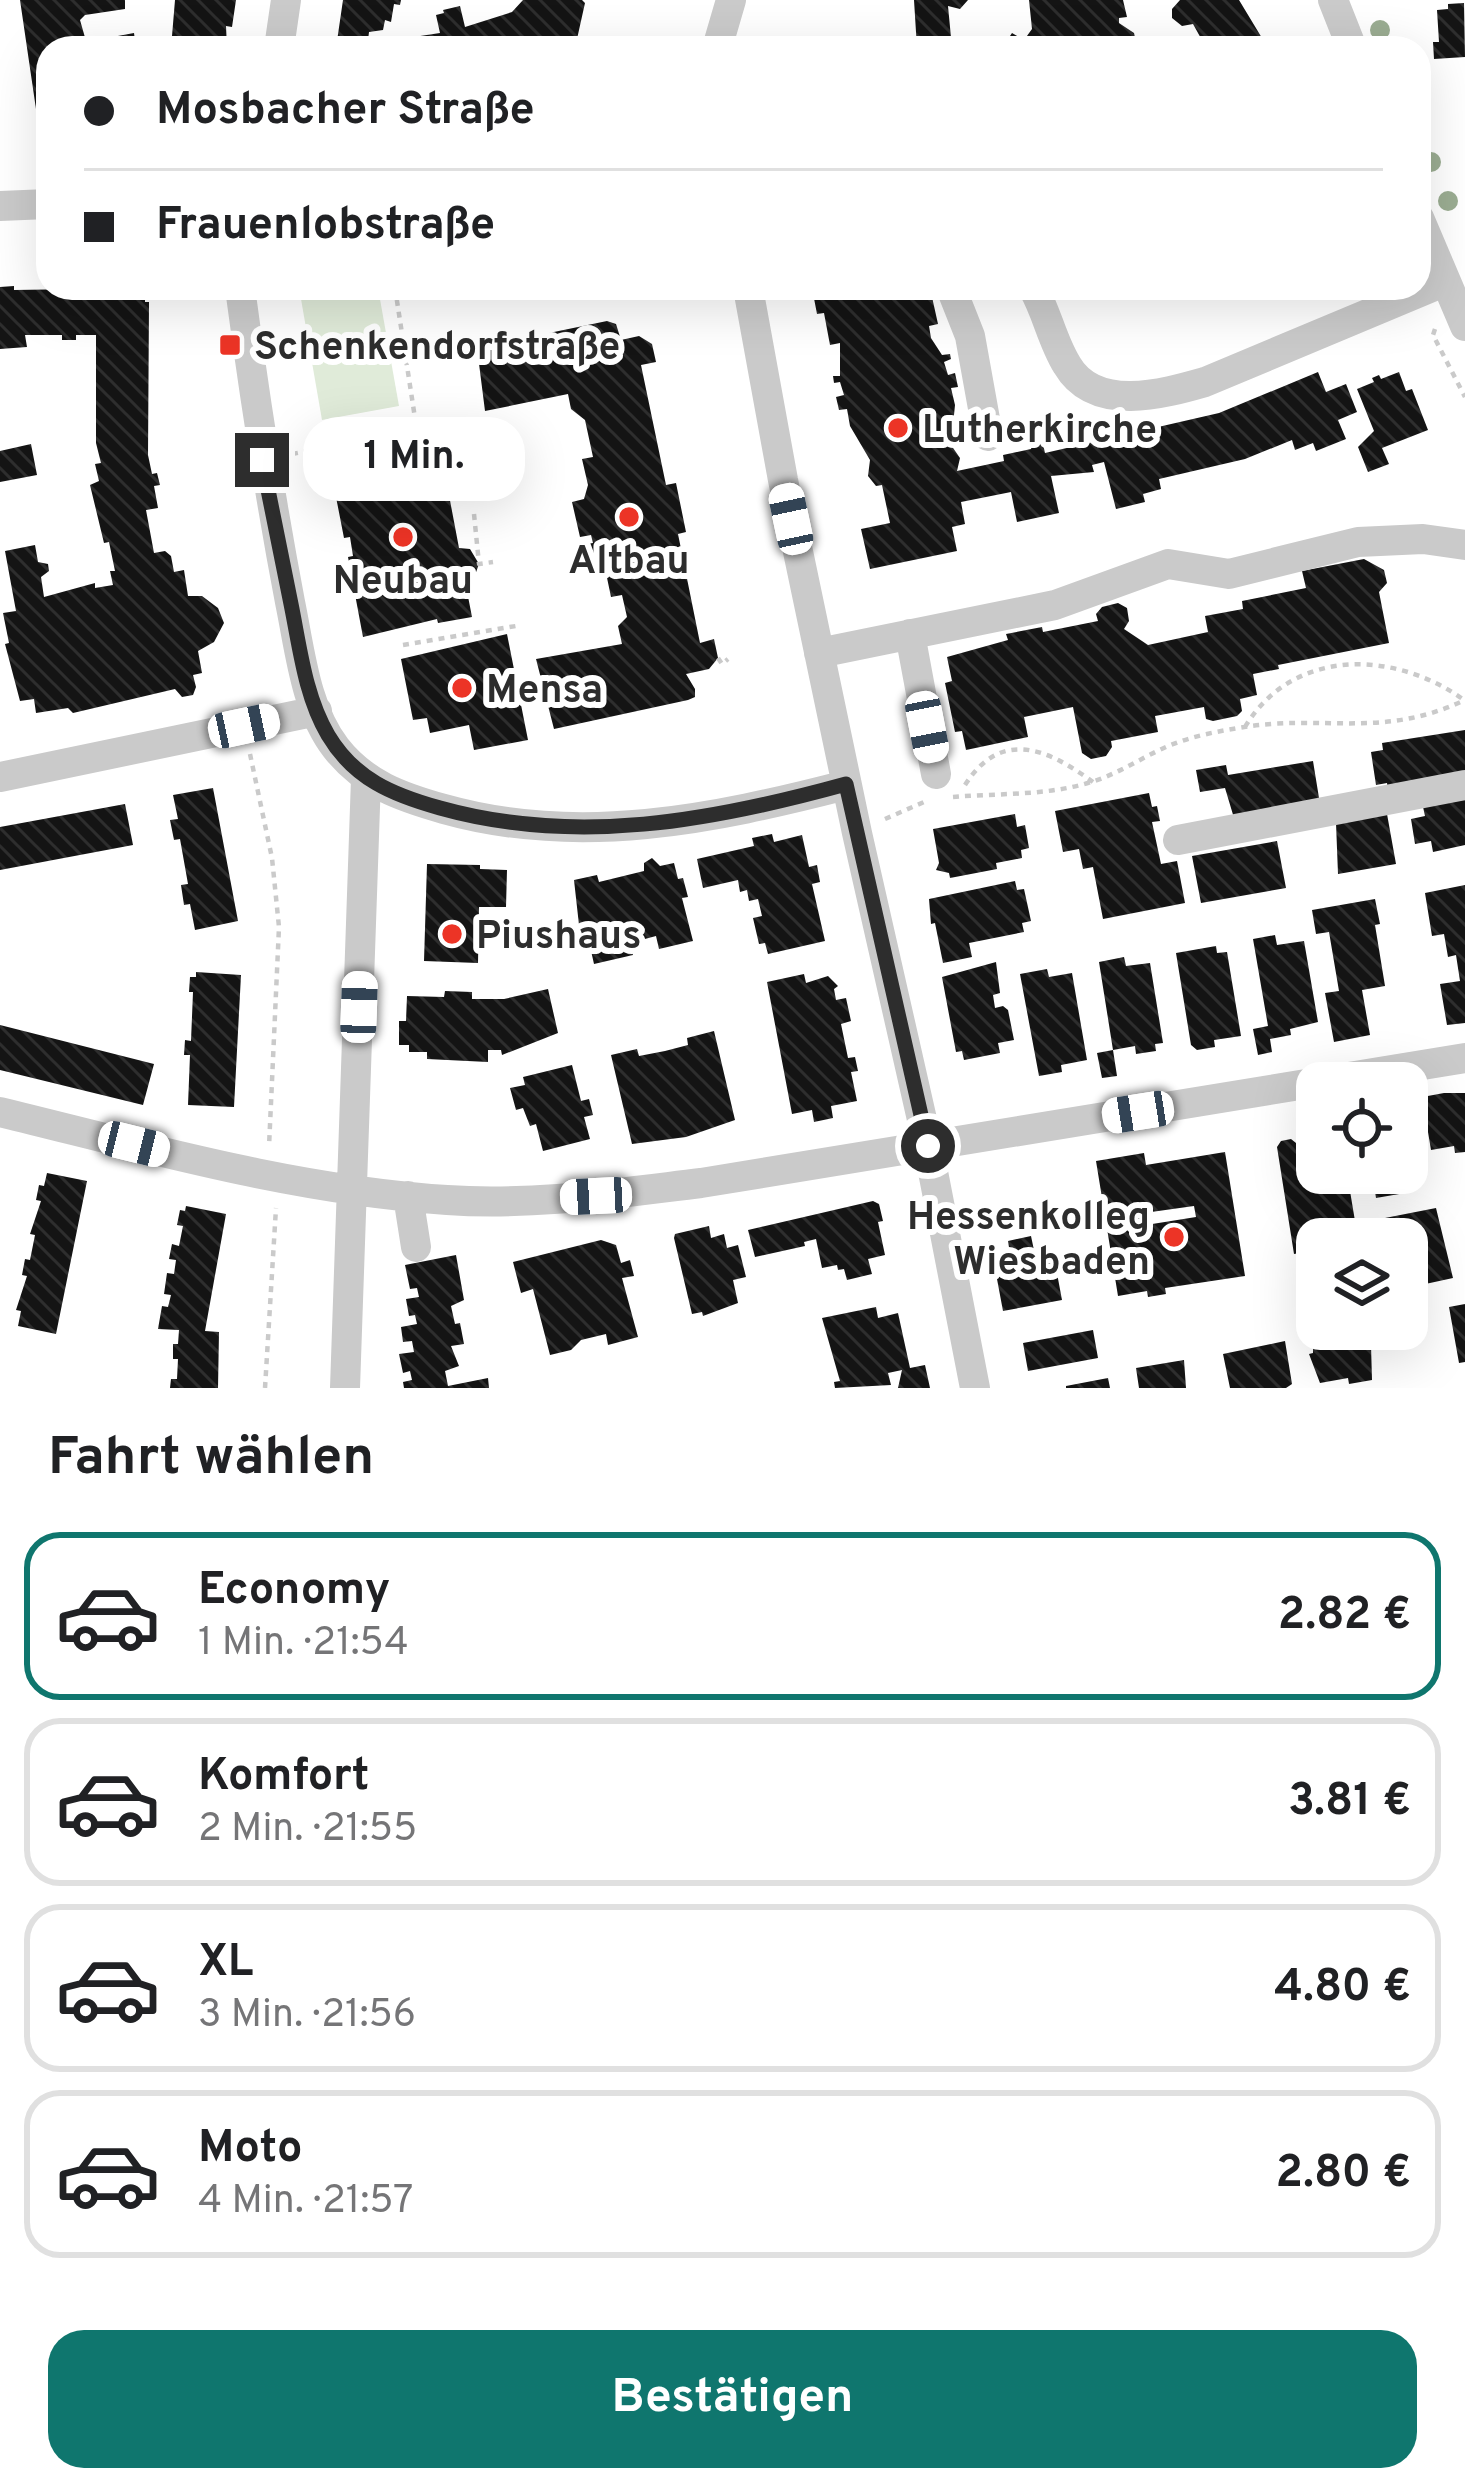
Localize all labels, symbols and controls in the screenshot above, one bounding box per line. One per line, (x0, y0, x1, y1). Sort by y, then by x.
text: Mosbacher Straße (156, 83, 535, 140)
text: Frauenlobstraße (156, 198, 495, 255)
place label: Schenkendorfstraße (254, 325, 620, 374)
marker: Schenkendorfstraße (217, 332, 243, 358)
place label: Lutherkirche (922, 408, 1157, 457)
marker: Lutherkirche (885, 415, 911, 441)
callout: 1 Min. (304, 418, 526, 502)
route end (235, 433, 289, 487)
text: 1 Min. (364, 434, 464, 483)
car (766, 480, 816, 558)
marker: Altbau (616, 504, 642, 530)
marker: Neubau (390, 524, 416, 550)
place label: Altbau (568, 539, 690, 588)
place label: Neubau (333, 559, 473, 608)
place label: Mensa (486, 668, 603, 717)
marker: Mensa (449, 675, 475, 701)
car (902, 688, 952, 766)
car (205, 701, 283, 751)
place label: Piushaus (476, 914, 641, 963)
marker: Piushaus (439, 921, 465, 947)
car (340, 970, 378, 1044)
map controls (1296, 1062, 1428, 1350)
button: locate (1296, 1062, 1428, 1194)
car (1100, 1089, 1176, 1135)
car (95, 1118, 173, 1170)
route start (901, 1119, 955, 1173)
car (559, 1176, 633, 1216)
place label: Hessenkolleg Wiesbaden (907, 1195, 1150, 1289)
button: layers (1296, 1218, 1428, 1350)
marker: Hessenkolleg Wiesbaden (1161, 1224, 1187, 1250)
text: Fahrt wählen (48, 1425, 374, 1494)
icon: car (54, 1562, 162, 1670)
text: Economy (198, 1563, 390, 1620)
text: 2.82 € (1278, 1588, 1411, 1645)
text: 1 Min. · 21:54 (198, 1620, 409, 1669)
icon: car (54, 1748, 162, 1856)
text: Komfort (198, 1749, 370, 1806)
text: 3.81 € (1288, 1774, 1411, 1831)
text: 2 Min. · 21:55 (198, 1806, 417, 1855)
icon: car (54, 1934, 162, 2042)
text: XL (198, 1935, 253, 1992)
text: 4.80 € (1274, 1960, 1411, 2017)
text: 3 Min. · 21:56 (198, 1992, 416, 2041)
icon: car (54, 2120, 162, 2228)
text: Moto (198, 2121, 302, 2178)
text: 2.80 € (1276, 2146, 1411, 2203)
text: 4 Min. · 21:57 (198, 2178, 413, 2227)
button: Bestätigen (48, 2330, 1417, 2468)

